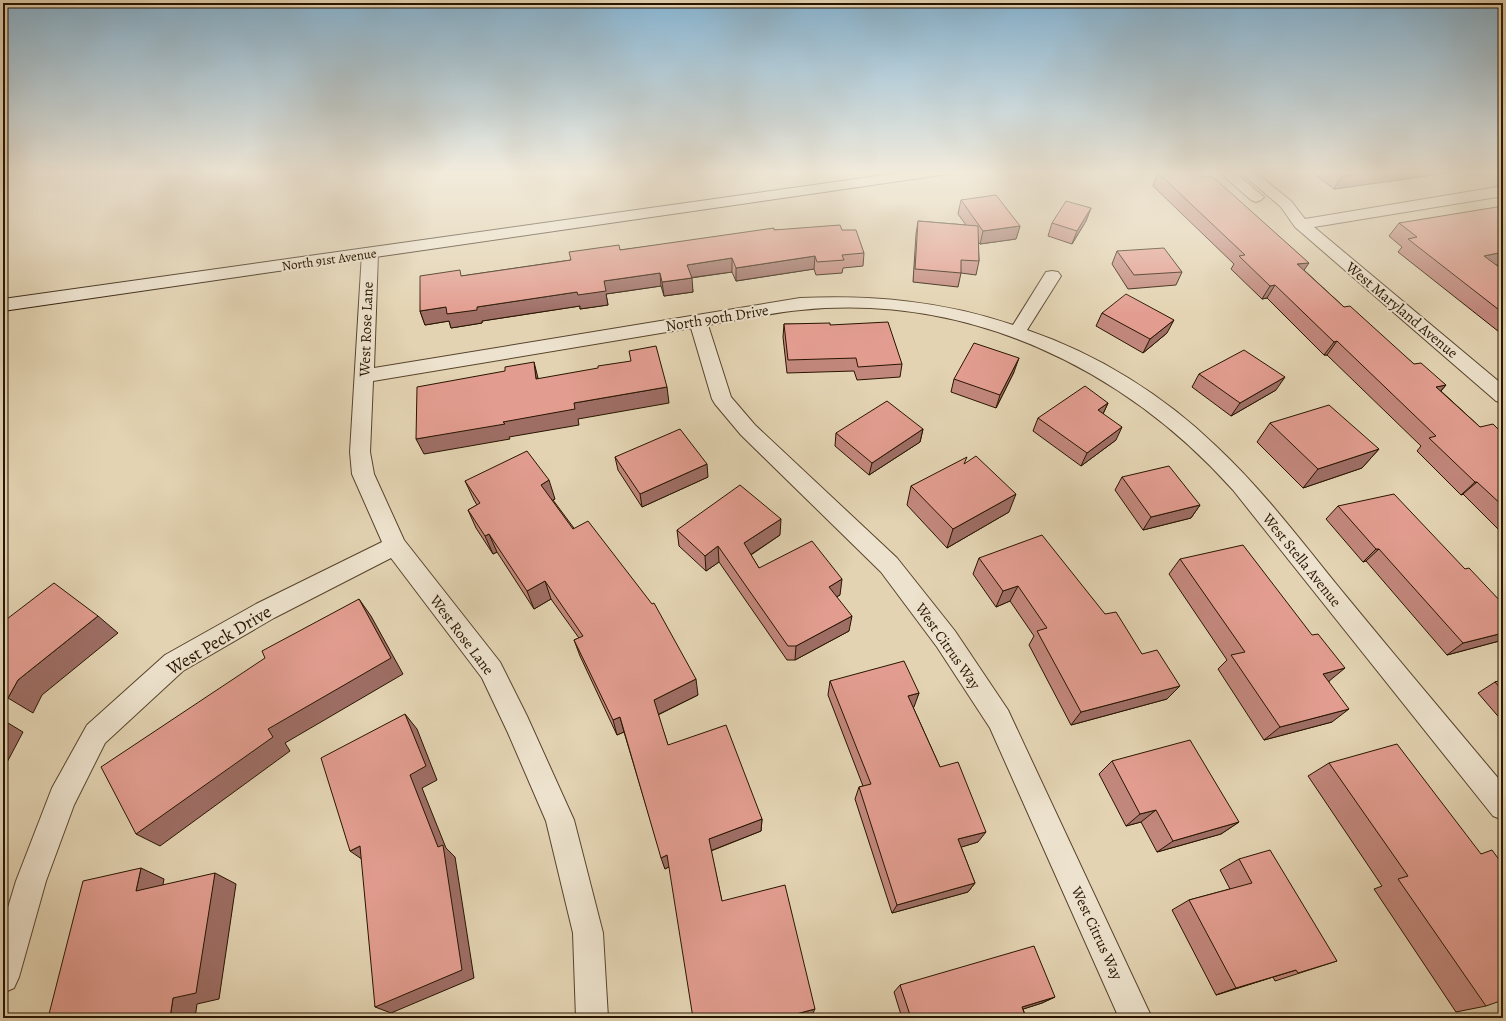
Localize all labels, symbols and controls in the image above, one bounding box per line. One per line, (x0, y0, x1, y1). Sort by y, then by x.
street label: North 91st Avenue (281, 244, 378, 275)
street label: West Maryland Avenue (1341, 257, 1462, 363)
street label: West Rose Lane (354, 281, 378, 378)
street label: North 90th Drive (664, 300, 770, 336)
street label: West Stella Avenue (1257, 508, 1346, 611)
street label: West Rose Lane (425, 590, 499, 679)
street label: West Citrus Way (910, 598, 985, 693)
street label: West Peck Drive (161, 599, 276, 681)
street label: West Citrus Way (1066, 882, 1127, 983)

